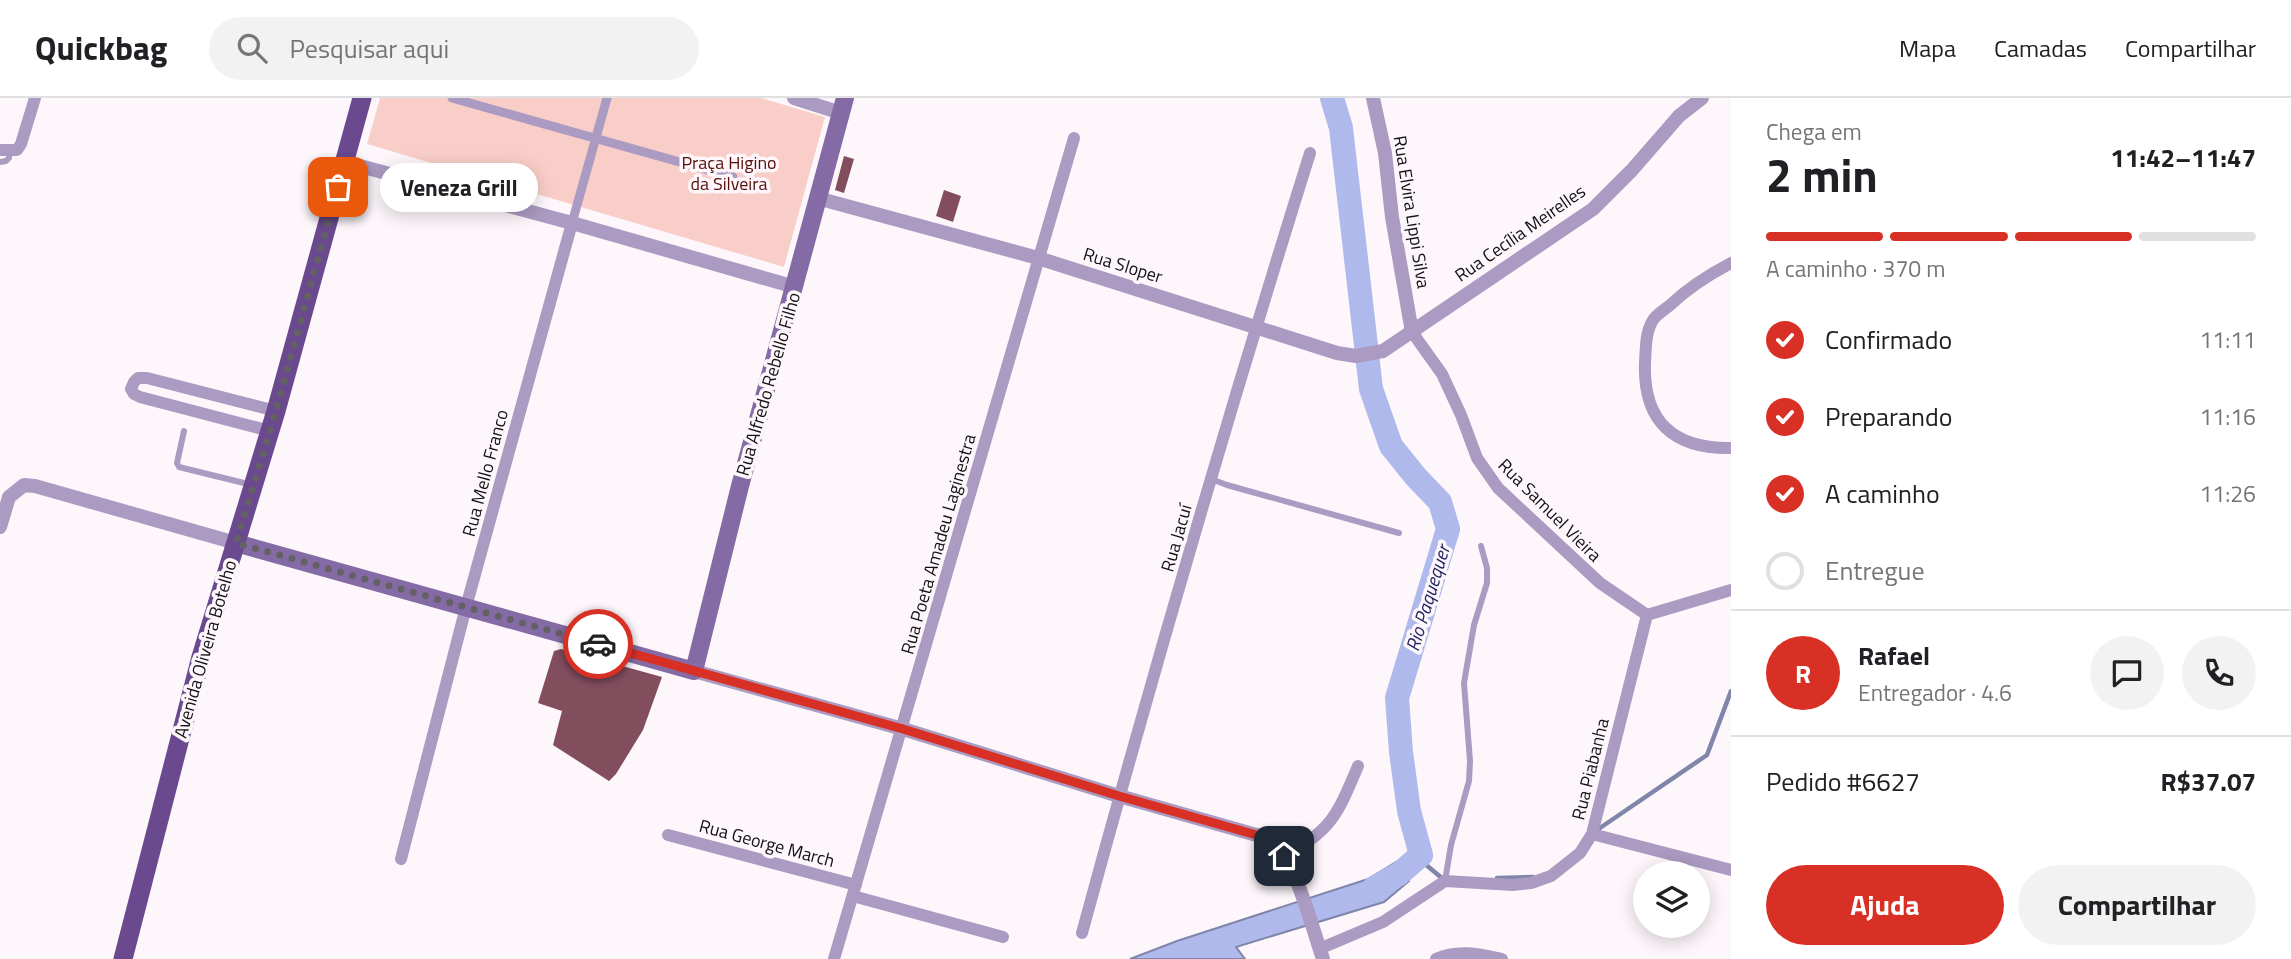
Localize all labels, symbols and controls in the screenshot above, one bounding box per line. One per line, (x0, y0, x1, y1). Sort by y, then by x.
search box (209, 17, 699, 80)
text: Quickbag (35, 23, 167, 73)
icon: search (233, 29, 271, 67)
text: Pesquisar aqui (289, 29, 449, 68)
text: Mapa (1899, 30, 1956, 66)
text: Camadas (1994, 30, 2087, 66)
text: Compartilhar (2125, 30, 2256, 66)
text: Chega em (1766, 114, 1862, 149)
street label: Rua Elvira Lippi Silva (1387, 134, 1437, 290)
text: 11:42–11:47 (2110, 138, 2256, 177)
text: 2 min (1766, 140, 1878, 210)
park label: Praça Higino da Silveira (681, 149, 777, 197)
pin (308, 157, 368, 217)
callout: Veneza Grill (380, 162, 538, 212)
icon: bag (319, 168, 357, 206)
text: Veneza Grill (400, 170, 518, 205)
street label: Rua Cecília Meirelles (1449, 178, 1591, 288)
street label: Rua Sloper (1080, 240, 1166, 290)
text: A caminho · 370 m (1766, 251, 1945, 286)
street label: Rua Alfredo Rebello Filho (729, 289, 807, 479)
text: Confirmado (1825, 320, 1952, 359)
icon: check (1766, 321, 1804, 359)
text: 11:11 (2199, 322, 2256, 357)
text: Preparando (1825, 397, 1952, 436)
icon: check (1766, 398, 1804, 436)
text: 11:16 (2199, 399, 2256, 434)
street label: Rua Mello Franco (455, 406, 515, 540)
street label: Rua Poeta Amadeu Laginestra (894, 430, 982, 658)
street label: Rua Samuel Vieira (1492, 452, 1608, 568)
text: A caminho (1825, 474, 1940, 513)
icon: check (1766, 475, 1804, 513)
text: 11:26 (2199, 476, 2256, 511)
street label: Rua Jacuí (1153, 499, 1199, 575)
water label: Rio Paquequer (1397, 539, 1457, 655)
text: Entregue (1825, 551, 1925, 590)
street label: Avenida Oliveira Botelho (167, 557, 243, 741)
courier (563, 609, 633, 679)
icon: car (579, 625, 617, 663)
text: Rafael (1858, 636, 1930, 675)
button: chat (2090, 636, 2164, 710)
button: phone (2182, 636, 2256, 710)
text: R (1795, 654, 1811, 693)
text: Entregador · 4.6 (1858, 675, 2012, 710)
street label: Rua Piabanha (1564, 715, 1616, 823)
text: Pedido #6627 (1766, 762, 1920, 801)
text: R$37.07 (2160, 762, 2256, 801)
street label: Rua George March (696, 812, 838, 874)
pin (1254, 826, 1314, 886)
icon: home (1265, 837, 1303, 875)
map controls (1633, 861, 1710, 938)
button: layers (1633, 861, 1710, 938)
button: Ajuda (1766, 865, 2004, 945)
button: Compartilhar (2018, 865, 2256, 945)

